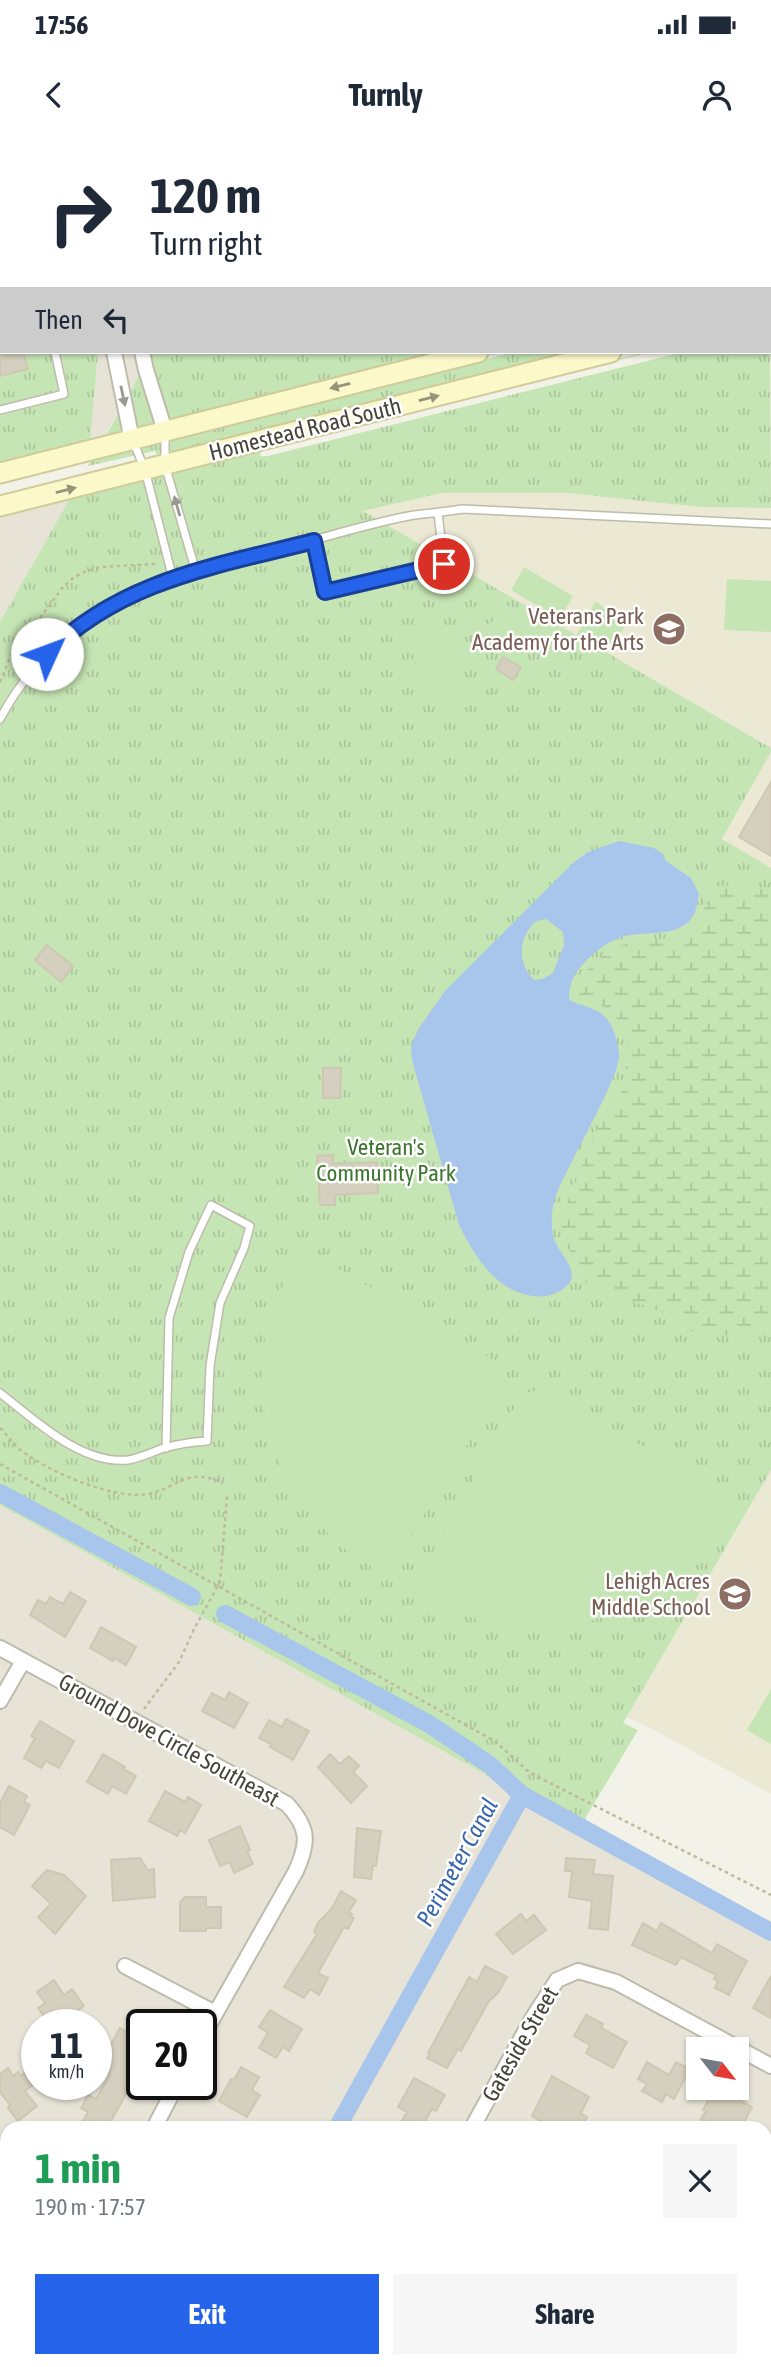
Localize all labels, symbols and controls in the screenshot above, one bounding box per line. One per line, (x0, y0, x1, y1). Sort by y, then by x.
text: 17:56 (35, 10, 89, 40)
icon: back (35, 76, 73, 114)
text: Turnly (348, 76, 423, 113)
icon: person (698, 76, 736, 114)
text: 120 m (150, 167, 261, 223)
icon: right (35, 168, 126, 259)
text: Turn right (150, 225, 263, 262)
icon: left (97, 301, 135, 339)
text: Then (35, 305, 83, 335)
one-way arrow (330, 382, 351, 392)
one-way arrow (118, 385, 129, 407)
one-way arrow (418, 392, 440, 403)
street label: Homestead Road South (206, 393, 404, 465)
one-way arrow (55, 484, 77, 495)
one-way arrow (171, 495, 181, 516)
pin (414, 534, 474, 594)
icon: arrive (425, 545, 463, 583)
place label: Veterans Park Academy for the Arts (472, 603, 644, 655)
school or university icon: Veterans Park Academy for the Arts (650, 610, 688, 648)
position arrow (10, 617, 84, 691)
park label: Veteran's Community Park (316, 1134, 456, 1186)
place label: Lehigh Acres Middle School (591, 1568, 710, 1620)
school or university icon: Lehigh Acres Middle School (716, 1575, 754, 1613)
street label: Ground Dove Circle Southeast (54, 1669, 284, 1811)
water label: Perimeter Canal (411, 1793, 503, 1931)
street label: Gateside Street (477, 1982, 563, 2106)
speed limit sign: 20 (126, 2009, 217, 2100)
text: 11 (50, 2025, 83, 2065)
north arrow (686, 2037, 749, 2100)
map controls (686, 2037, 749, 2100)
text: km/h (49, 2061, 84, 2082)
text: 1 min (35, 2144, 121, 2192)
button: close (663, 2144, 737, 2218)
text: 190 m · 17:57 (35, 2194, 146, 2220)
button: Exit (35, 2274, 379, 2354)
button: Share (393, 2274, 737, 2354)

